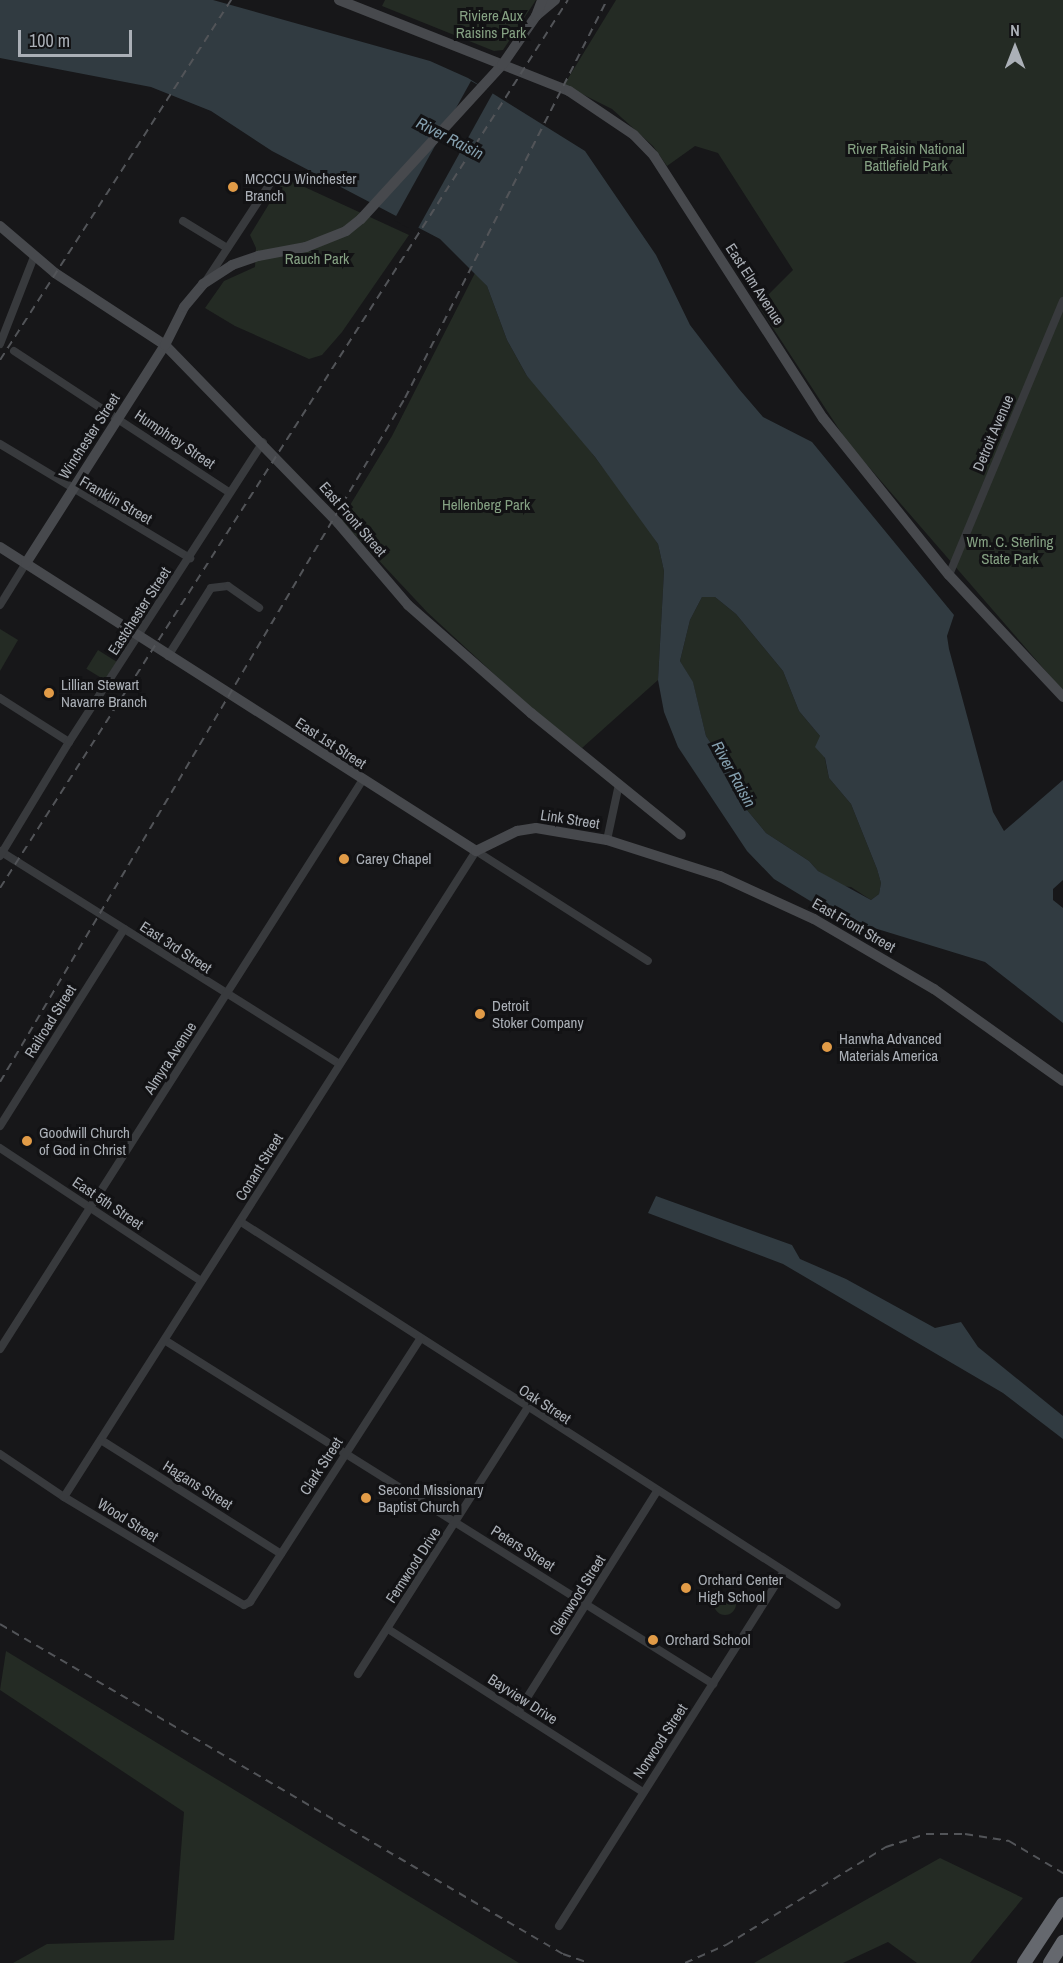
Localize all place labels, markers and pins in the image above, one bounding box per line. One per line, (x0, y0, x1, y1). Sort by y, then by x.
place label: MCCCU Winchester Branch (245, 169, 356, 204)
marker: MCCCU Winchester Branch (226, 180, 240, 194)
place label: Lillian Stewart Navarre Branch (61, 675, 147, 710)
marker: Lillian Stewart Navarre Branch (42, 686, 56, 700)
place label: Carey Chapel (356, 850, 431, 868)
marker: Carey Chapel (337, 852, 351, 866)
place label: Detroit Stoker Company (492, 996, 584, 1031)
marker: Detroit Stoker Company (473, 1007, 487, 1021)
place label: Hanwha Advanced Materials America (839, 1029, 942, 1064)
marker: Hanwha Advanced Materials America (820, 1040, 834, 1054)
place label: Goodwill Church of God in Christ (39, 1123, 130, 1158)
marker: Goodwill Church of God in Christ (20, 1134, 34, 1148)
place label: Second Missionary Baptist Church (378, 1480, 483, 1515)
marker: Second Missionary Baptist Church (359, 1491, 373, 1505)
place label: Orchard Center High School (698, 1570, 783, 1605)
marker: Orchard Center High School (679, 1581, 693, 1595)
place label: Orchard School (665, 1631, 750, 1649)
marker: Orchard School (646, 1633, 660, 1647)

